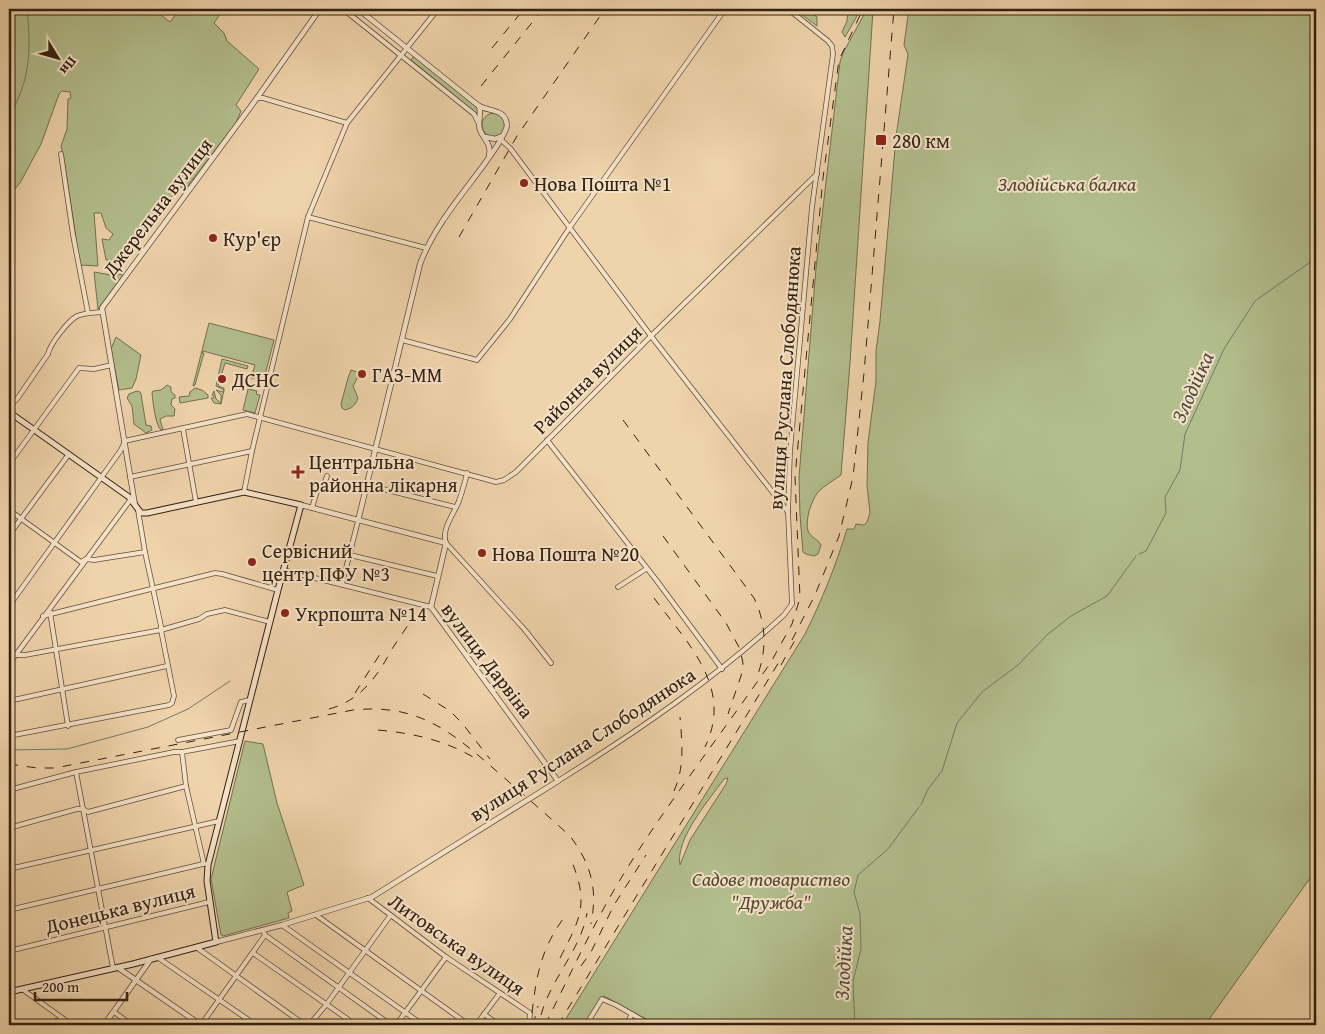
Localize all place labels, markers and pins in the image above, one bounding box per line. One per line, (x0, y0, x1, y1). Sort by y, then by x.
place label: 280 км (892, 126, 950, 155)
marker: 280 км (874, 133, 888, 147)
place label: Нова Пошта №1 (534, 169, 672, 198)
marker: Нова Пошта №1 (518, 177, 530, 189)
place label: Кур'єр (223, 224, 281, 253)
marker: Кур'єр (207, 232, 219, 244)
place label: ГАЗ-ММ (372, 360, 442, 389)
place label: ДСНС (231, 365, 280, 394)
marker: ГАЗ-ММ (356, 368, 368, 380)
marker: ДСНС (216, 373, 228, 385)
place label: Центральна районна лікарня (309, 447, 458, 499)
marker: Центральна районна лікарня (291, 465, 305, 479)
place label: Сервісний центр ПФУ №3 (262, 536, 390, 588)
place label: Нова Пошта №20 (492, 539, 639, 568)
marker: Нова Пошта №20 (476, 547, 488, 559)
marker: Сервісний центр ПФУ №3 (246, 556, 258, 568)
place label: Укрпошта №14 (295, 599, 427, 628)
marker: Укрпошта №14 (279, 607, 291, 619)

